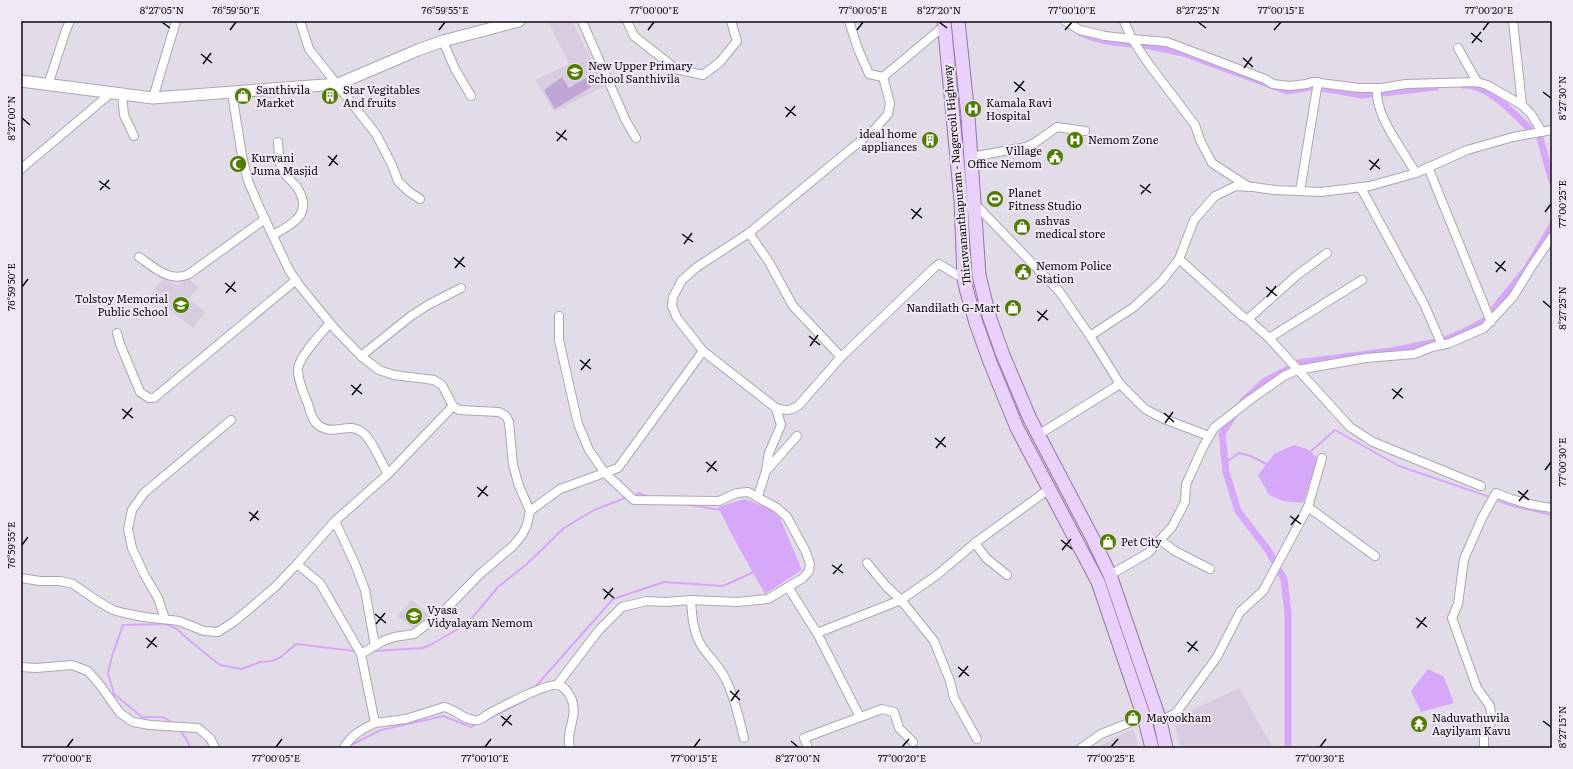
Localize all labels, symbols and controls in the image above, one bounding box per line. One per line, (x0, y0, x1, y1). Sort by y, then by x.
text: 8°27'05"N (140, 2, 184, 17)
text: 76°59'50"E (212, 2, 260, 17)
text: 76°59'55"E (422, 2, 468, 17)
text: 77°00'00"E (629, 2, 679, 17)
text: 77°00'05"E (839, 2, 887, 17)
text: 8°27'20"N (917, 2, 961, 17)
text: 77°00'10"E (1048, 2, 1096, 17)
text: 8°27'25"N (1176, 2, 1220, 17)
text: 77°00'15"E (1258, 2, 1304, 17)
text: 77°00'20"E (1465, 2, 1513, 17)
place label: New Upper Primary School Santhivila (588, 57, 693, 86)
school or university icon: New Upper Primary School Santhivila (565, 62, 585, 82)
street label: Thiruvananthapuram - Nagercoil Highway (938, 63, 974, 286)
text: 8°27'30"N (1554, 76, 1569, 120)
place label: Santhivila Market (256, 81, 310, 110)
place label: Star Vegitables And fruits (343, 81, 420, 110)
shop icon: Santhivila Market (233, 86, 253, 106)
building icon: Star Vegitables And fruits (320, 86, 340, 106)
place label: Kamala Ravi Hospital (986, 94, 1052, 123)
text: 8°27'00"N (3, 96, 18, 140)
hospital icon: Kamala Ravi Hospital (963, 99, 983, 119)
place label: ideal home appliances (859, 125, 917, 154)
building icon: ideal home appliances (920, 130, 940, 150)
hospital icon: Nemom Zone (1065, 130, 1085, 150)
place label: Nemom Zone (1088, 131, 1159, 147)
place label: Village Office Nemom (967, 142, 1042, 171)
public building icon: Village Office Nemom (1045, 147, 1065, 167)
place label: Kurvani Juma Masjid (251, 149, 318, 178)
mosque icon: Kurvani Juma Masjid (228, 154, 248, 174)
text: 77°00'25"E (1554, 180, 1569, 228)
place label: Planet Fitness Studio (1008, 184, 1082, 213)
sports icon: Planet Fitness Studio (985, 189, 1005, 209)
place label: ashvas medical store (1035, 212, 1106, 241)
shop icon: ashvas medical store (1012, 217, 1032, 237)
place label: Nemom Police Station (1036, 257, 1112, 286)
public building icon: Nemom Police Station (1013, 262, 1033, 282)
text: 76°59'50"E (3, 263, 18, 311)
text: 8°27'25"N (1554, 286, 1569, 330)
place label: Tolstoy Memorial Public School (75, 290, 168, 319)
school or university icon: Tolstoy Memorial Public School (171, 295, 191, 315)
shop icon: Nandilath G-Mart (1003, 298, 1023, 318)
place label: Nandilath G-Mart (906, 299, 1001, 315)
text: 77°00'30"E (1554, 438, 1569, 486)
text: 76°59'55"E (3, 522, 18, 568)
shop icon: Pet City (1098, 532, 1118, 552)
place label: Pet City (1121, 533, 1162, 549)
place label: Vyasa Vidyalayam Nemom (427, 601, 533, 630)
school or university icon: Vyasa Vidyalayam Nemom (404, 606, 424, 626)
text: 8°27'15"N (1554, 706, 1569, 748)
shop icon: Mayookham (1123, 708, 1143, 728)
place label: Mayookham (1146, 709, 1212, 725)
place label: Naduvathuvila Aayilyam Kavu (1432, 709, 1511, 738)
temple icon: Naduvathuvila Aayilyam Kavu (1409, 714, 1429, 734)
text: 77°00'00"E (42, 750, 92, 765)
text: 77°00'05"E (252, 750, 300, 765)
text: 77°00'10"E (461, 750, 509, 765)
text: 77°00'15"E (671, 750, 717, 765)
text: 8°27'00"N (776, 750, 820, 765)
text: 77°00'20"E (878, 750, 926, 765)
text: 77°00'25"E (1087, 750, 1135, 765)
text: 77°00'30"E (1296, 750, 1344, 765)

